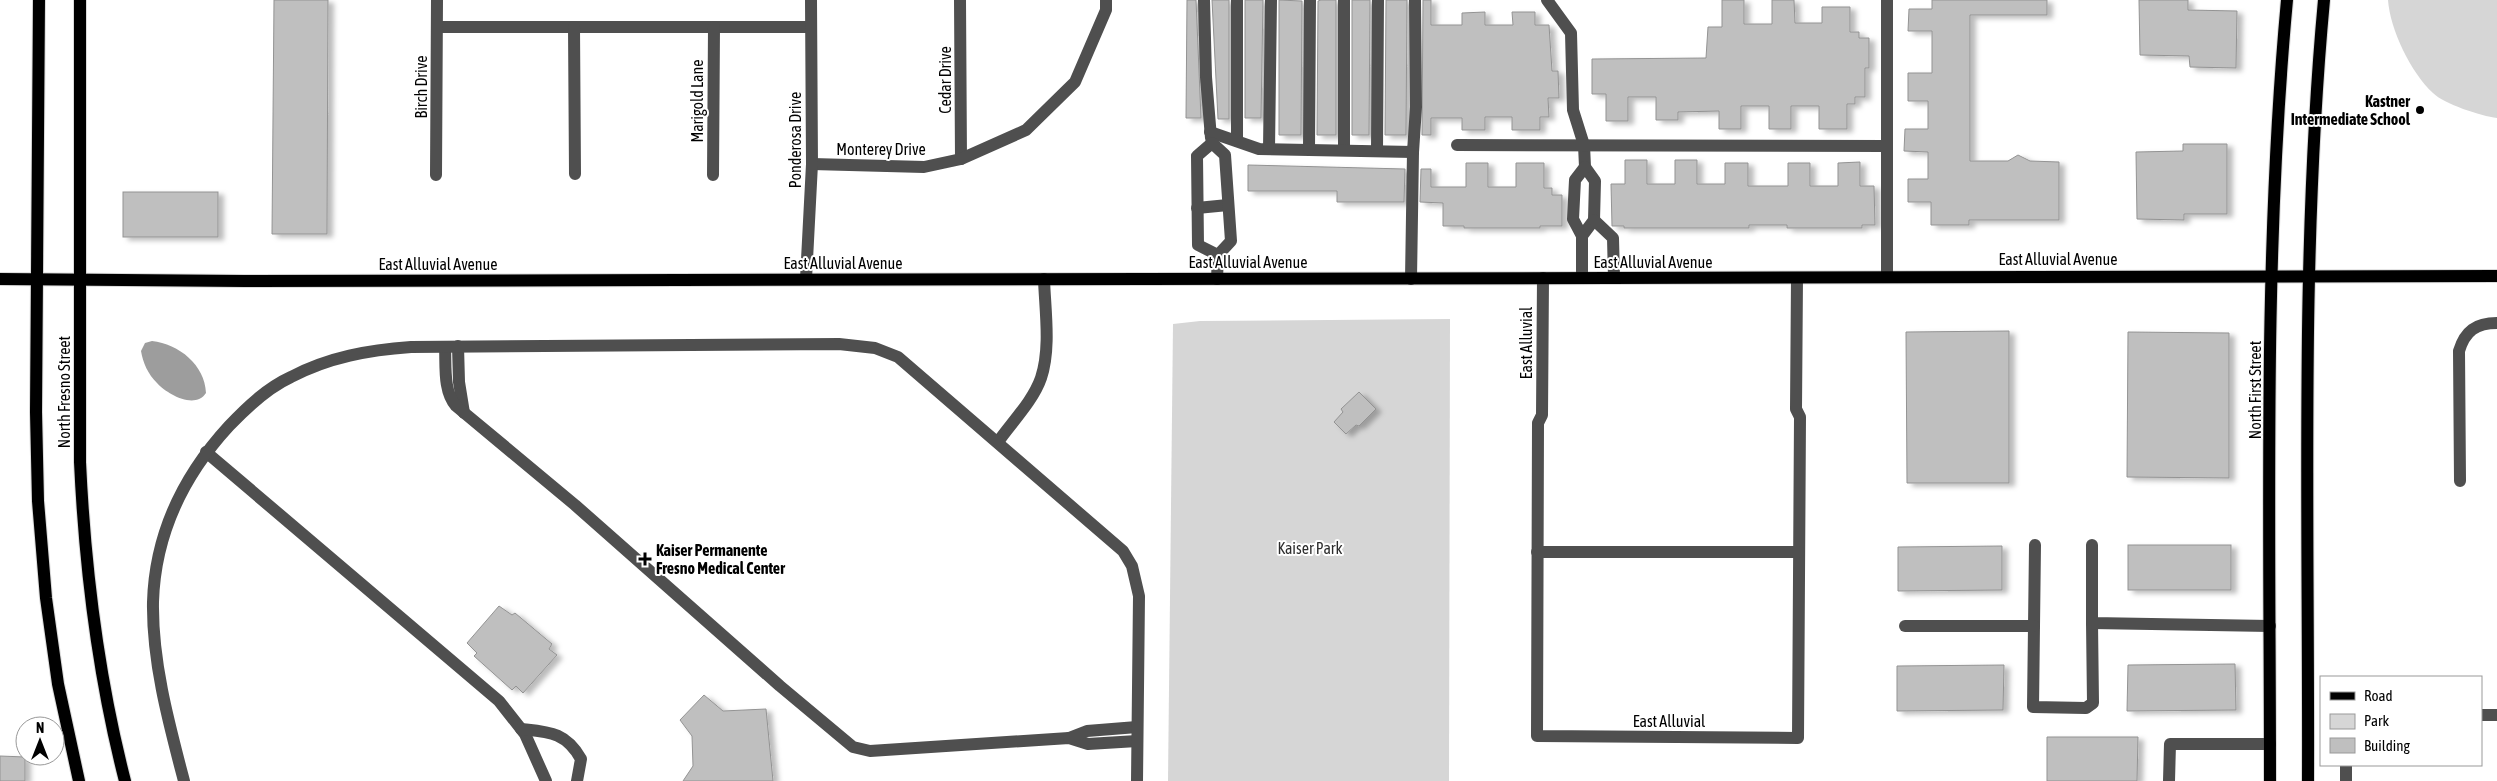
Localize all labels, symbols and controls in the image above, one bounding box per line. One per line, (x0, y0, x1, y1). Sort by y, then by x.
street label: Cedar Drive (936, 46, 954, 114)
street label: Birch Drive (412, 56, 430, 118)
street label: Marigold Lane (688, 59, 707, 143)
street label: Ponderosa Drive (786, 92, 804, 188)
place label: Kastner Intermediate School (2291, 92, 2411, 128)
marker: Kastner Intermediate School (2414, 104, 2426, 116)
street label: Monterey Drive (836, 140, 926, 159)
street label: East Alluvial Avenue (1998, 250, 2118, 268)
street label: East Alluvial Avenue (1188, 253, 1308, 271)
street label: East Alluvial Avenue (1593, 253, 1713, 271)
street label: East Alluvial Avenue (783, 254, 903, 272)
street label: East Alluvial Avenue (378, 255, 498, 273)
street label: East Alluvial (1517, 306, 1535, 379)
street label: North Fresno Street (55, 335, 73, 448)
street label: North First Street (2246, 340, 2264, 439)
park label: Kaiser Park (1277, 539, 1343, 557)
place label: Kaiser Permanente Fresno Medical Center (656, 541, 785, 577)
marker: Kaiser Permanente Fresno Medical Center (638, 552, 652, 566)
legend (2320, 676, 2482, 766)
text: Road (2364, 687, 2393, 704)
street label: East Alluvial (1633, 712, 1706, 730)
text: Park (2364, 712, 2389, 729)
north arrow (15, 716, 65, 766)
text: N (36, 720, 44, 736)
text: Building (2364, 737, 2410, 754)

